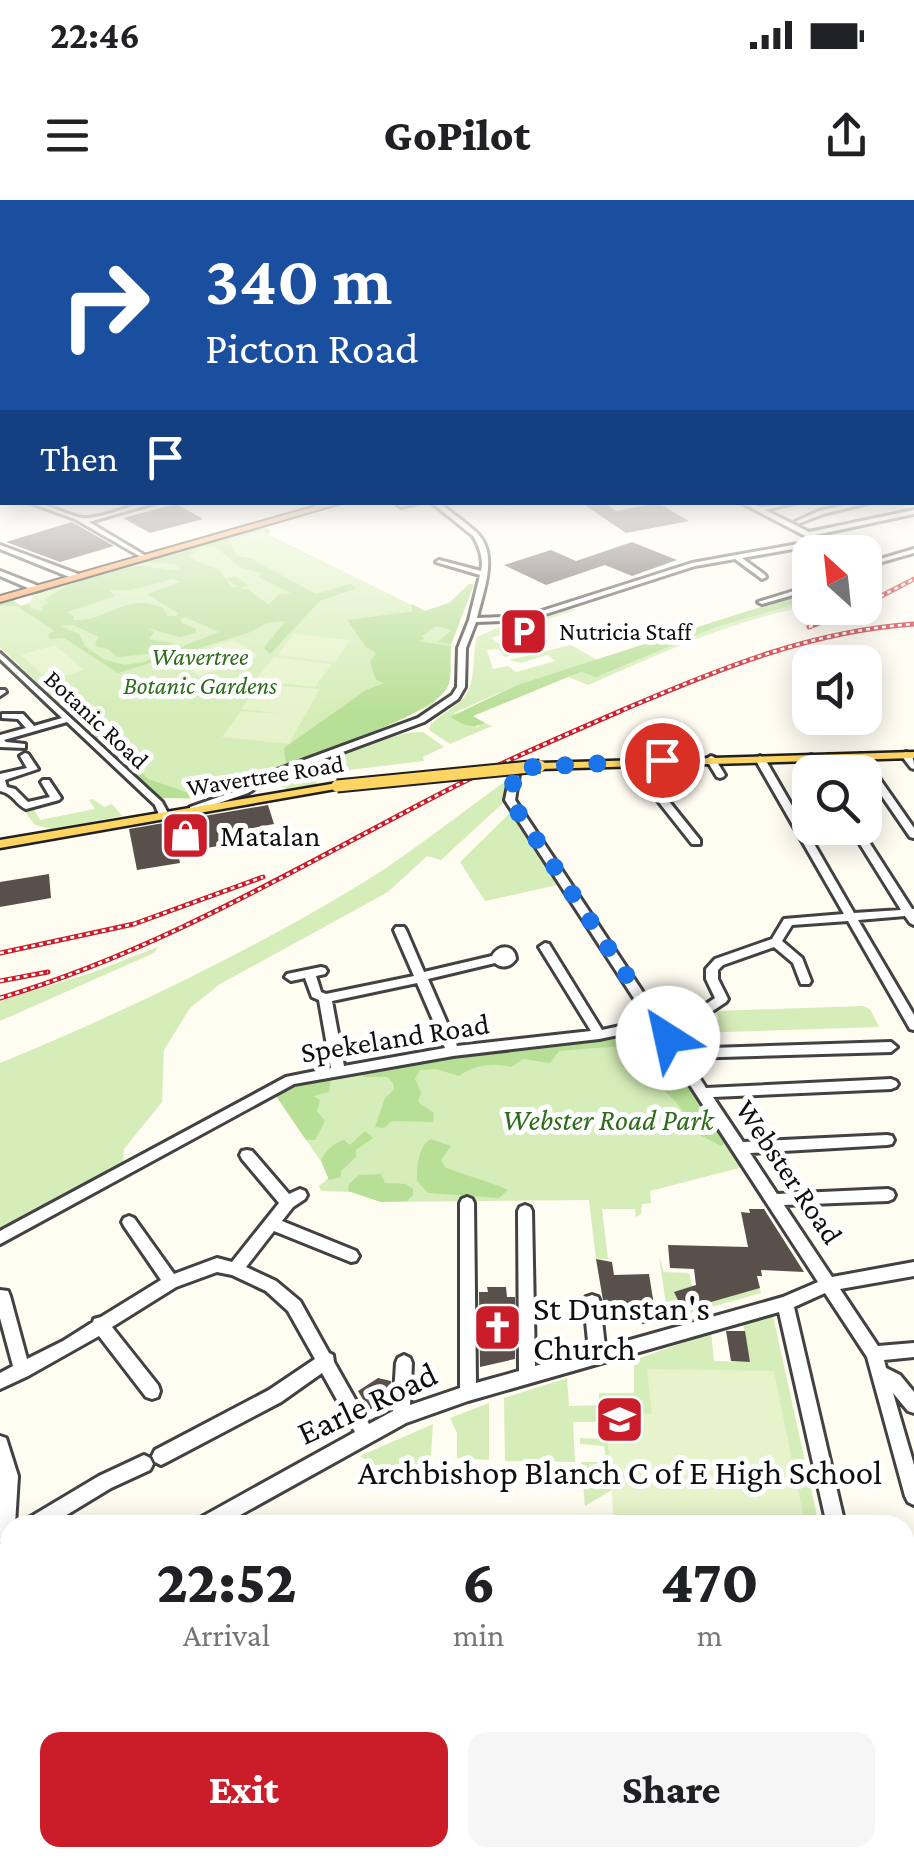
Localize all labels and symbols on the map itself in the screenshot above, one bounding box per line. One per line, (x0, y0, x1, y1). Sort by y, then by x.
north arrow (792, 535, 882, 625)
parking icon: Nutricia Staff (498, 605, 550, 657)
place label: Nutricia Staff (559, 618, 693, 645)
park label: Wavertree Botanic Gardens (123, 643, 277, 699)
street label: Botanic Road (39, 665, 154, 774)
pin (620, 718, 705, 803)
street label: Wavertree Road (185, 750, 345, 801)
shop icon: Matalan (159, 810, 211, 862)
place label: Matalan (220, 819, 320, 852)
position arrow (616, 986, 720, 1090)
street label: Spekeland Road (298, 1006, 492, 1070)
street label: Webster Road (729, 1093, 850, 1250)
park label: Webster Road Park (502, 1103, 716, 1136)
place label: St Dunstan's Church (533, 1289, 710, 1368)
church icon: St Dunstan's Church (472, 1302, 524, 1354)
street label: Earle Road (291, 1354, 443, 1453)
school or university icon: Archbishop Blanch C of E High School (594, 1394, 646, 1446)
place label: Archbishop Blanch C of E High School (358, 1453, 882, 1492)

